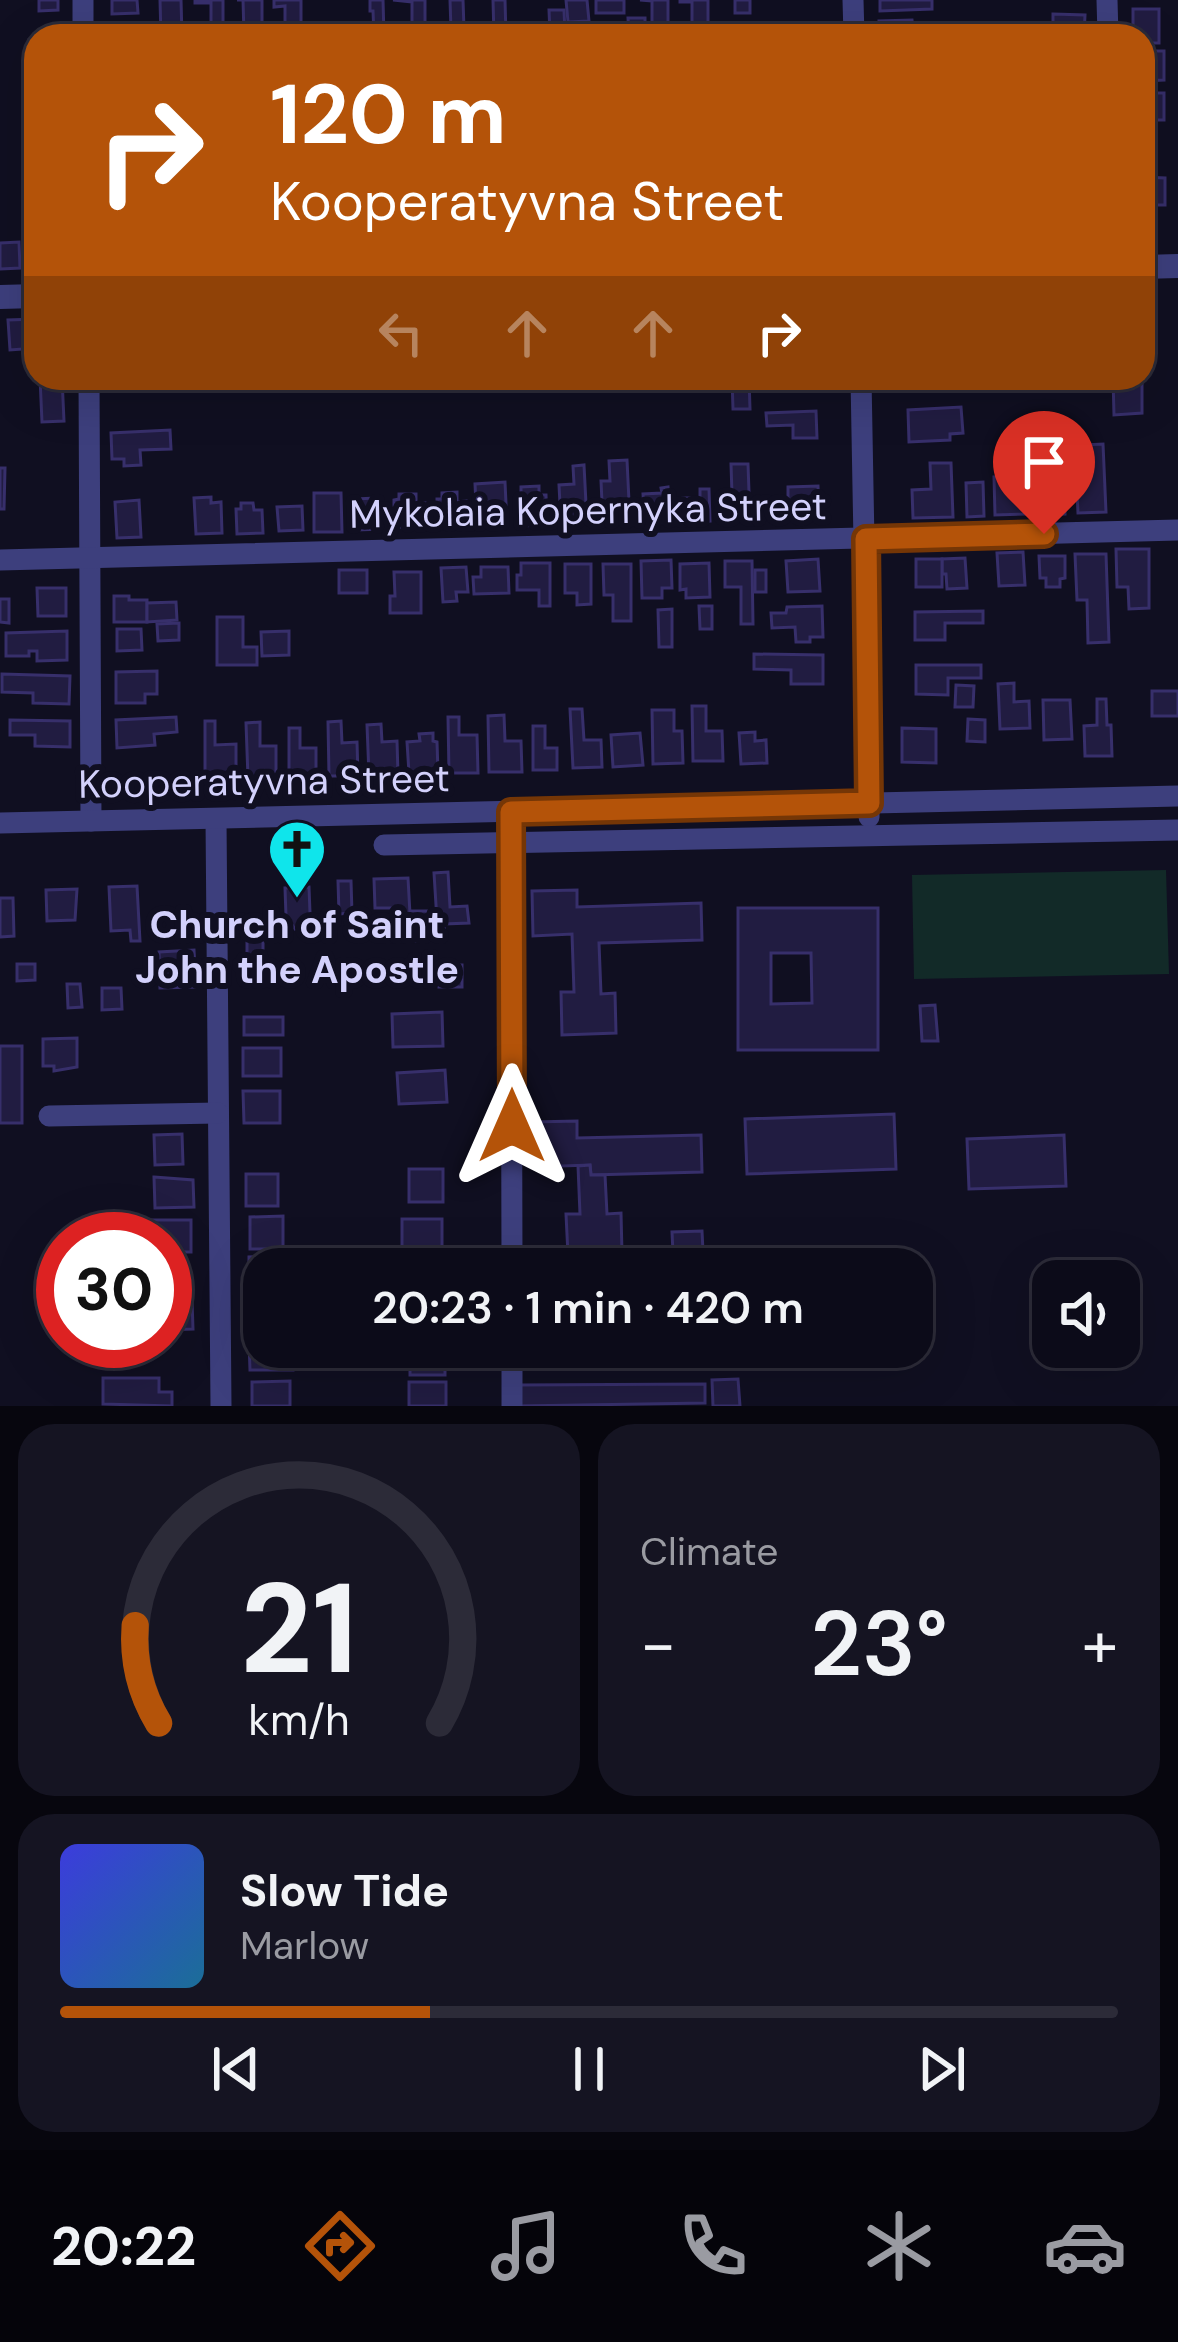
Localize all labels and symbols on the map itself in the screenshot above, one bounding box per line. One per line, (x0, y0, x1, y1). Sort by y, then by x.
pin (993, 411, 1095, 534)
street label: Mykolaia Kopernyka Street (349, 480, 827, 540)
street label: Kooperatyvna Street (78, 752, 450, 810)
church icon: Church of Saint John the Apostle (266, 818, 328, 900)
place label: Church of Saint John the Apostle (135, 899, 459, 995)
position arrow (449, 1063, 575, 1189)
speed limit sign: 30 (36, 1212, 192, 1368)

